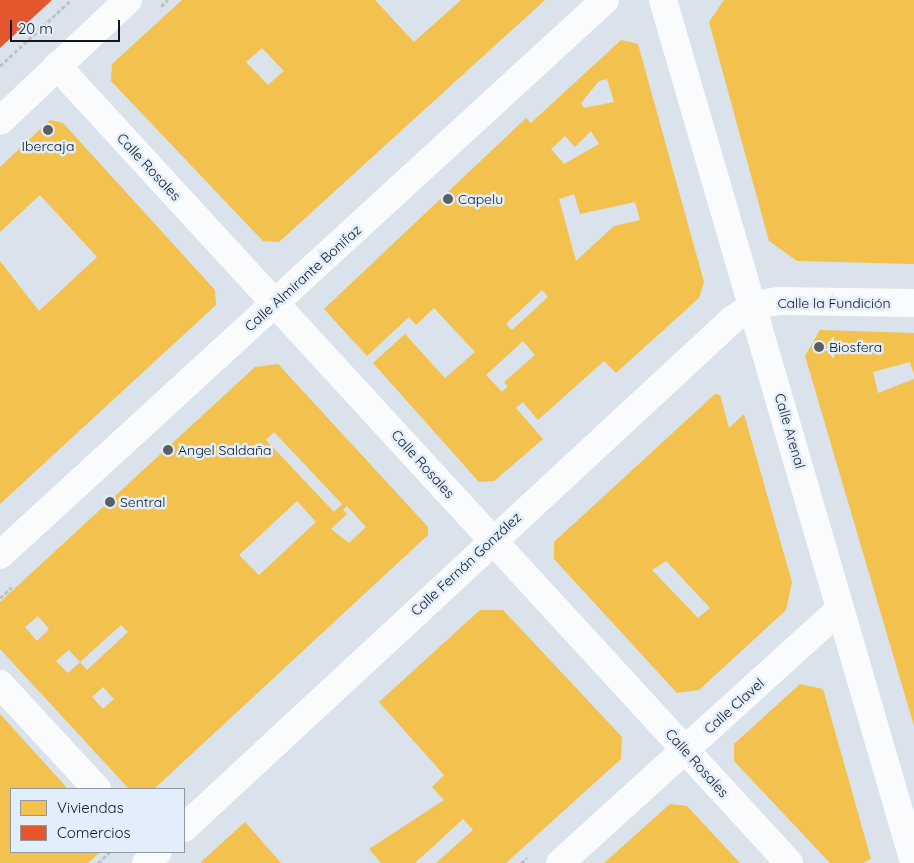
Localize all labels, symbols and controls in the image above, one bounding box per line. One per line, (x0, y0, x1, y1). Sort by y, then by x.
scale bar (12, 10, 122, 42)
text: 20 m (18, 19, 53, 38)
marker: Ibercaja (42, 124, 54, 136)
street label: Calle Rosales (113, 130, 185, 204)
place label: Ibercaja (22, 138, 74, 154)
place label: Capelu (458, 191, 503, 207)
marker: Capelu (442, 193, 454, 205)
street label: Calle Almirante Bonifaz (241, 221, 365, 335)
street label: Calle la Fundición (777, 295, 891, 311)
place label: Biosfera (829, 339, 882, 355)
marker: Biosfera (813, 341, 825, 353)
street label: Calle Arenal (771, 391, 809, 471)
street label: Calle Rosales (388, 426, 458, 502)
place label: Angel Saldaña (178, 442, 272, 458)
marker: Angel Saldaña (162, 444, 174, 456)
place label: Sentral (120, 494, 166, 510)
marker: Sentral (104, 496, 116, 508)
street label: Calle Fernán González (407, 509, 525, 619)
street label: Calle Clavel (701, 675, 767, 737)
street label: Calle Rosales (662, 725, 732, 801)
legend (10, 788, 185, 853)
text: Viviendas (57, 798, 124, 817)
text: Comercios (57, 823, 131, 842)

